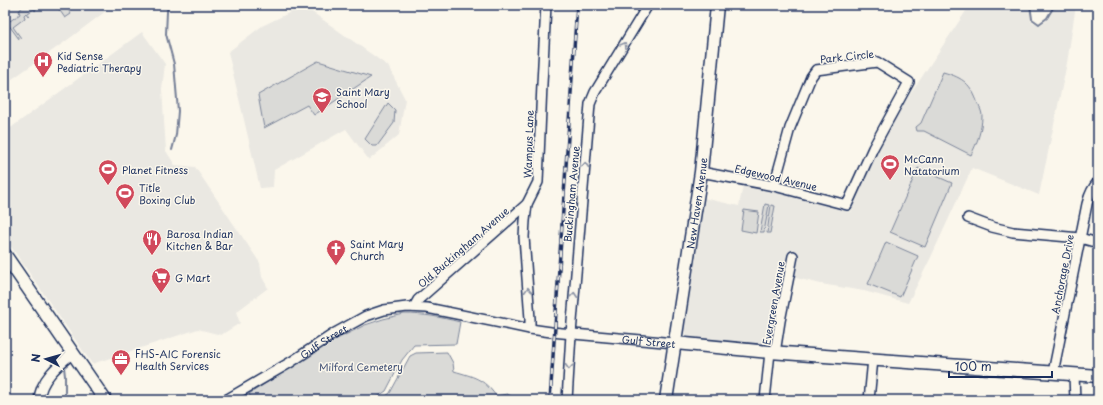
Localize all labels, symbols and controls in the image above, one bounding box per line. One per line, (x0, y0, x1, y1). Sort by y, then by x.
one-way arrow (619, 42, 627, 49)
street label: Park Circle (819, 46, 875, 66)
place label: Kid Sense Pediatric Therapy (57, 48, 142, 75)
hospital icon: Kid Sense Pediatric Therapy (32, 50, 54, 78)
place label: Saint Mary School (336, 84, 390, 111)
school or university icon: Saint Mary School (311, 86, 333, 114)
street label: Wampus Lane (519, 109, 537, 178)
street label: Buckingham Avenue (559, 145, 583, 243)
place label: McCann Natatorium (904, 151, 960, 178)
sports icon: McCann Natatorium (879, 153, 901, 181)
street label: New Haven Avenue (682, 156, 710, 250)
sports icon: Planet Fitness (97, 158, 119, 186)
street label: Edgewood Avenue (733, 160, 819, 194)
place label: Planet Fitness (122, 162, 188, 177)
one-way arrow (580, 162, 589, 169)
place label: Title Boxing Club (139, 180, 195, 207)
sports icon: Title Boxing Club (114, 182, 136, 210)
street label: Old Buckingham Avenue (414, 203, 512, 291)
place label: Barosa Indian Kitchen & Bar (166, 226, 233, 253)
restaurant icon: Barosa Indian Kitchen & Bar (141, 228, 163, 256)
street label: Anchorage Drive (1047, 233, 1077, 315)
place label: Saint Mary Church (350, 236, 404, 263)
church icon: Saint Mary Church (325, 238, 347, 266)
street label: Evergreen Avenue (758, 259, 788, 346)
supermarket icon: G Mart (150, 266, 172, 294)
place label: G Mart (175, 270, 210, 285)
one-way arrow (523, 287, 532, 293)
one-way arrow (570, 292, 579, 298)
street label: Gulf Street (297, 320, 350, 362)
street label: Gulf Street (621, 331, 676, 351)
north arrow (26, 339, 66, 379)
place label: FHS-AIC Forensic Health Services (135, 346, 221, 373)
office icon: FHS-AIC Forensic Health Services (110, 348, 132, 376)
text: N (27, 352, 44, 363)
scale bar (949, 353, 1052, 379)
text: 100 m (955, 357, 992, 375)
park label: Milford Cemetery (319, 359, 403, 374)
one-way arrow (564, 364, 573, 370)

